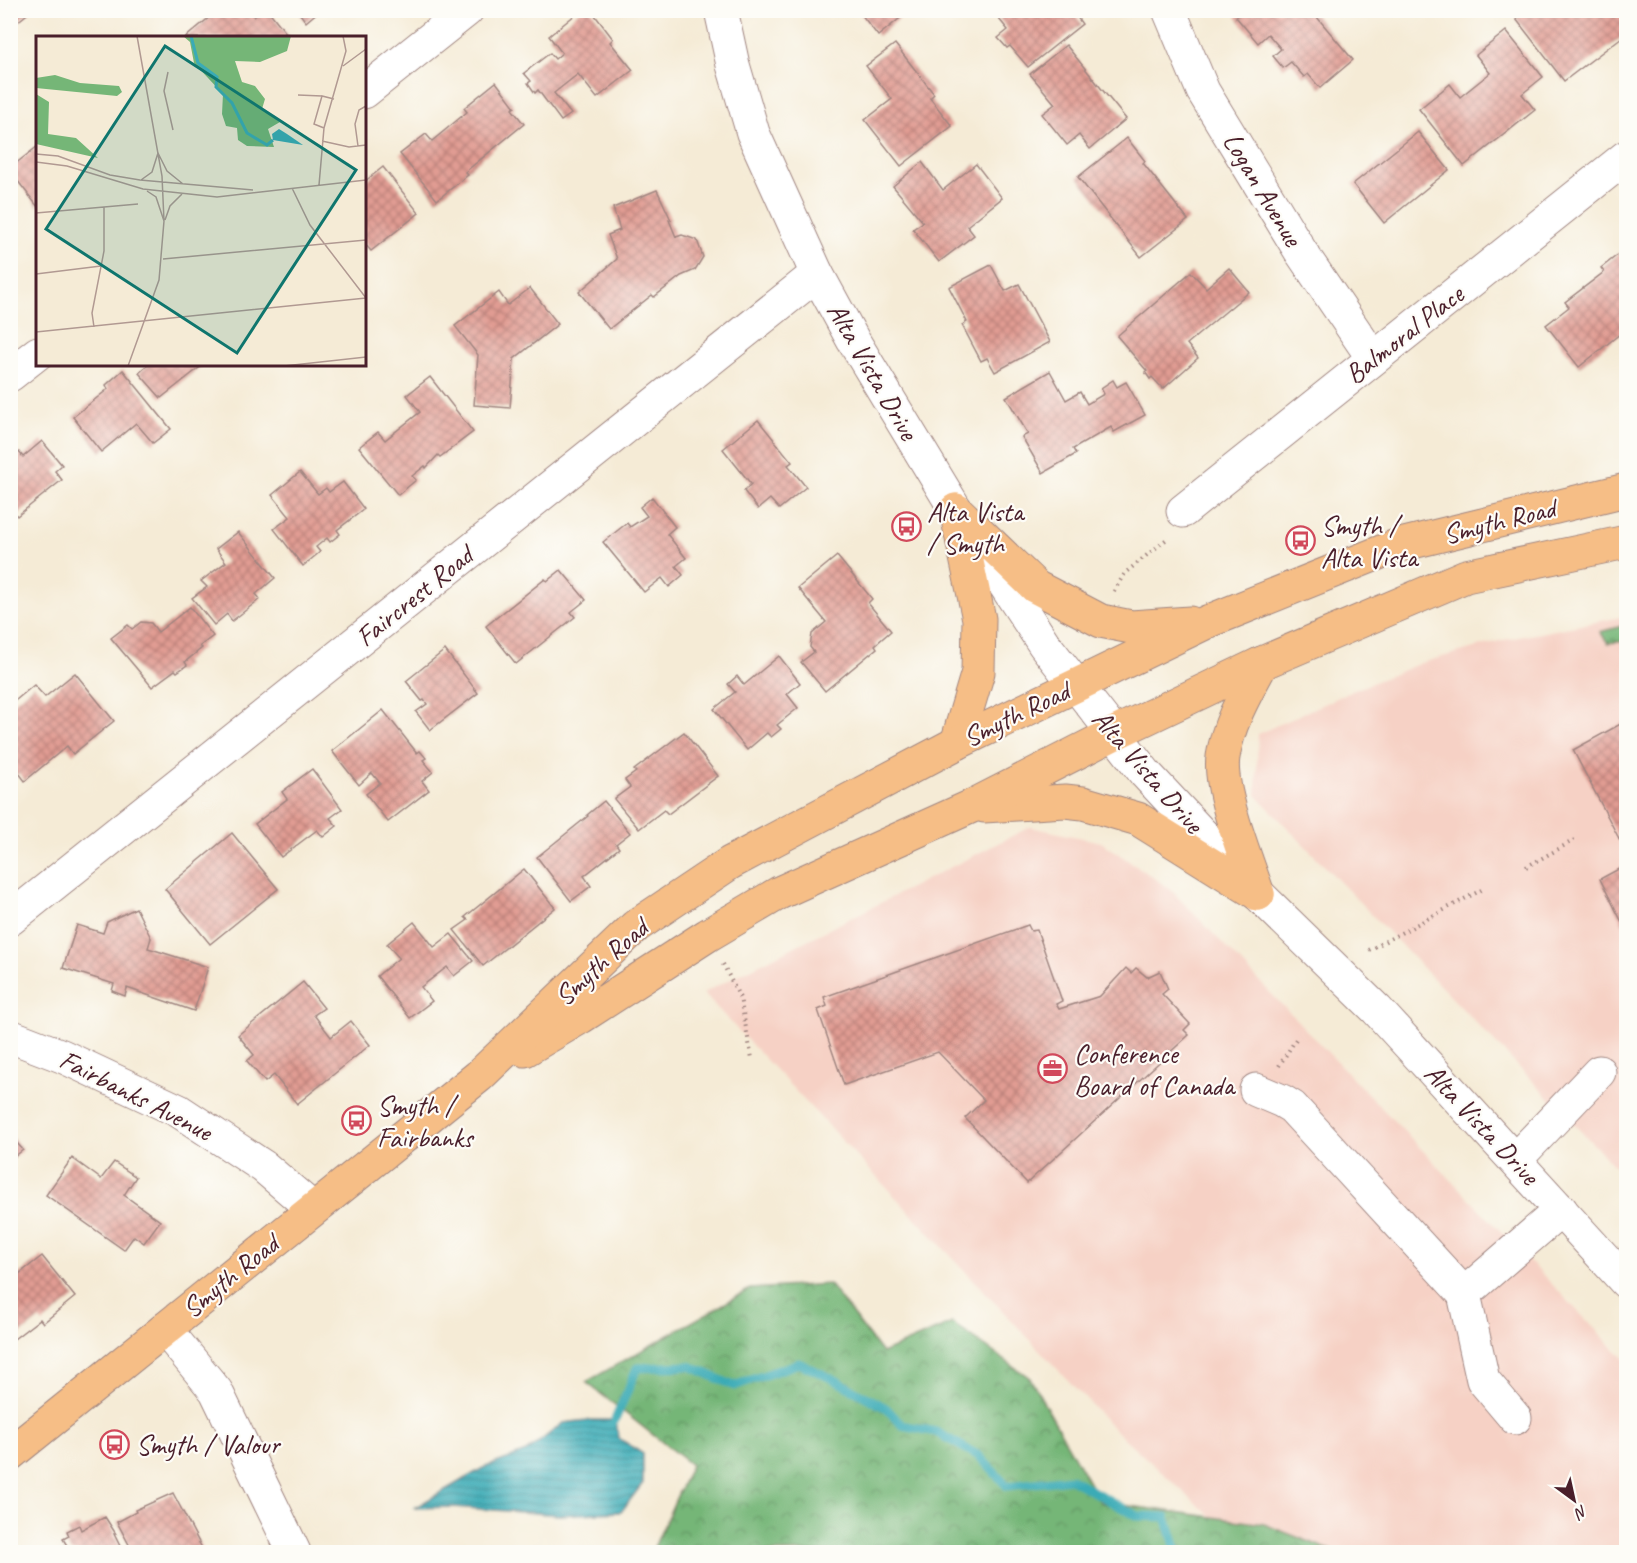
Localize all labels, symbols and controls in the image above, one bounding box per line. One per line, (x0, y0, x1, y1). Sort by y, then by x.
inset map (36, 36, 366, 366)
street label: Logan Avenue (1215, 126, 1312, 254)
street label: Balmoral Place (1338, 276, 1472, 391)
street label: Alta Vista Drive (820, 296, 927, 448)
street label: Smyth Road (1439, 489, 1562, 552)
place label: Alta Vista / Smyth (927, 494, 1026, 561)
place label: Smyth / Alta Vista (1321, 508, 1420, 575)
bus stop icon: Alta Vista / Smyth (890, 511, 922, 543)
bus stop icon: Smyth / Alta Vista (1284, 525, 1316, 557)
street label: Faircrest Road (348, 536, 483, 654)
street label: Smyth Road (957, 672, 1078, 755)
street label: Alta Vista Drive (1085, 702, 1213, 842)
street label: Smyth Road (547, 908, 658, 1013)
place label: Conference Board of Canada (1074, 1036, 1237, 1103)
street label: Fairbanks Avenue (54, 1042, 220, 1149)
office icon: Conference Board of Canada (1037, 1053, 1069, 1085)
street label: Alta Vista Drive (1417, 1056, 1548, 1193)
place label: Smyth / Fairbanks (377, 1088, 475, 1155)
bus stop icon: Smyth / Fairbanks (340, 1105, 372, 1137)
street label: Smyth Road (175, 1224, 288, 1325)
place label: Smyth / Valour (136, 1427, 281, 1462)
bus stop icon: Smyth / Valour (99, 1428, 131, 1460)
north arrow (1544, 1470, 1604, 1530)
text: N (1569, 1501, 1591, 1525)

